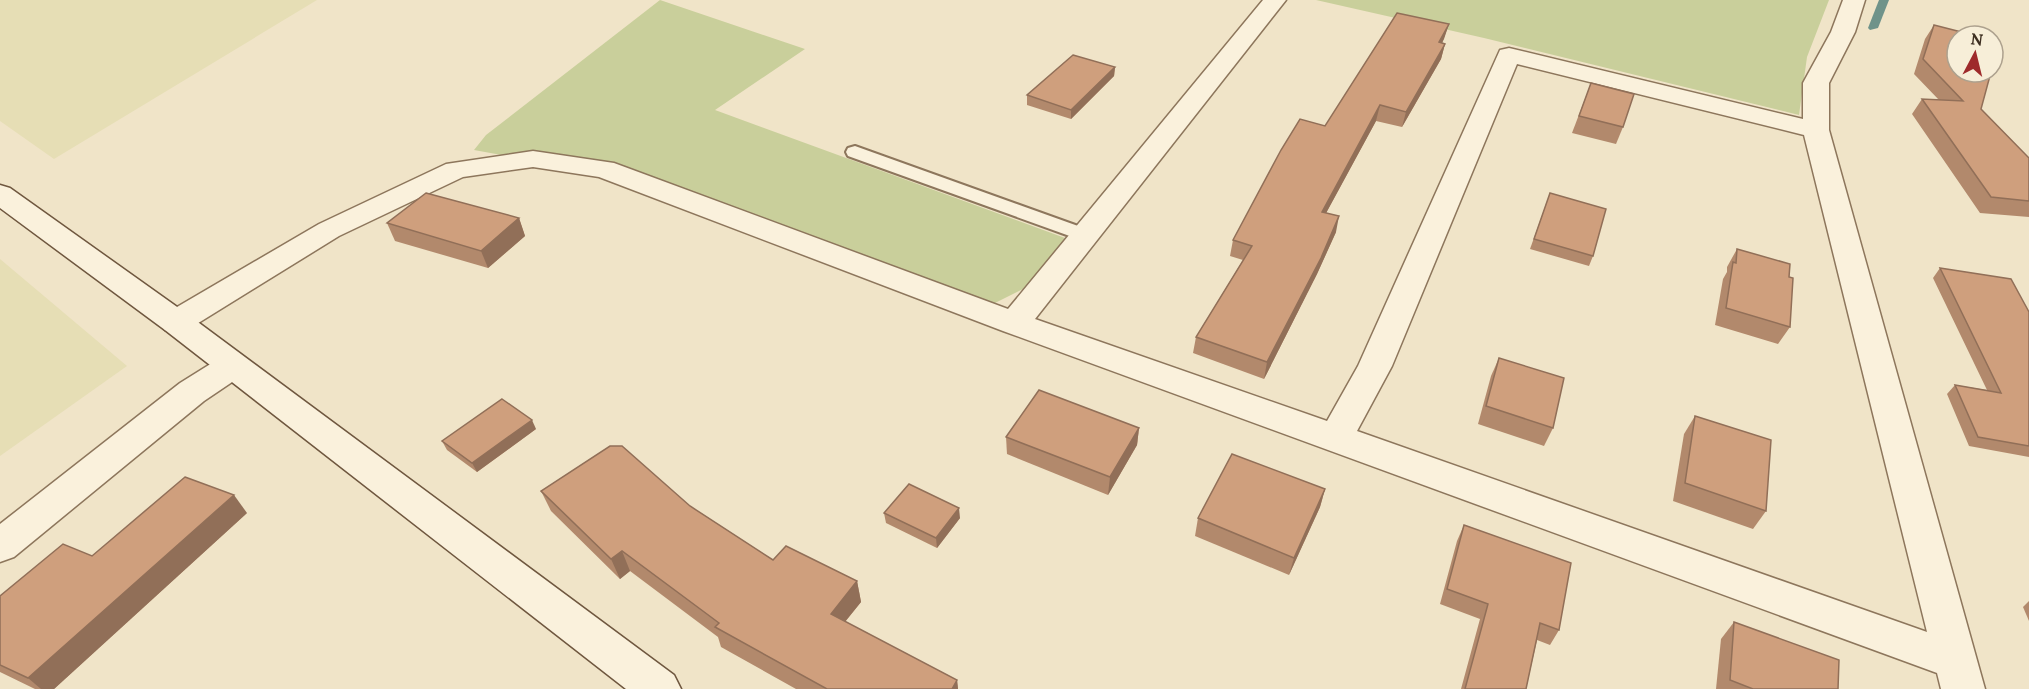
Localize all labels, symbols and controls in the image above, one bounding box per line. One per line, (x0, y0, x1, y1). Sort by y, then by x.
north arrow (1945, 24, 2005, 84)
text: N (1969, 28, 1984, 50)

